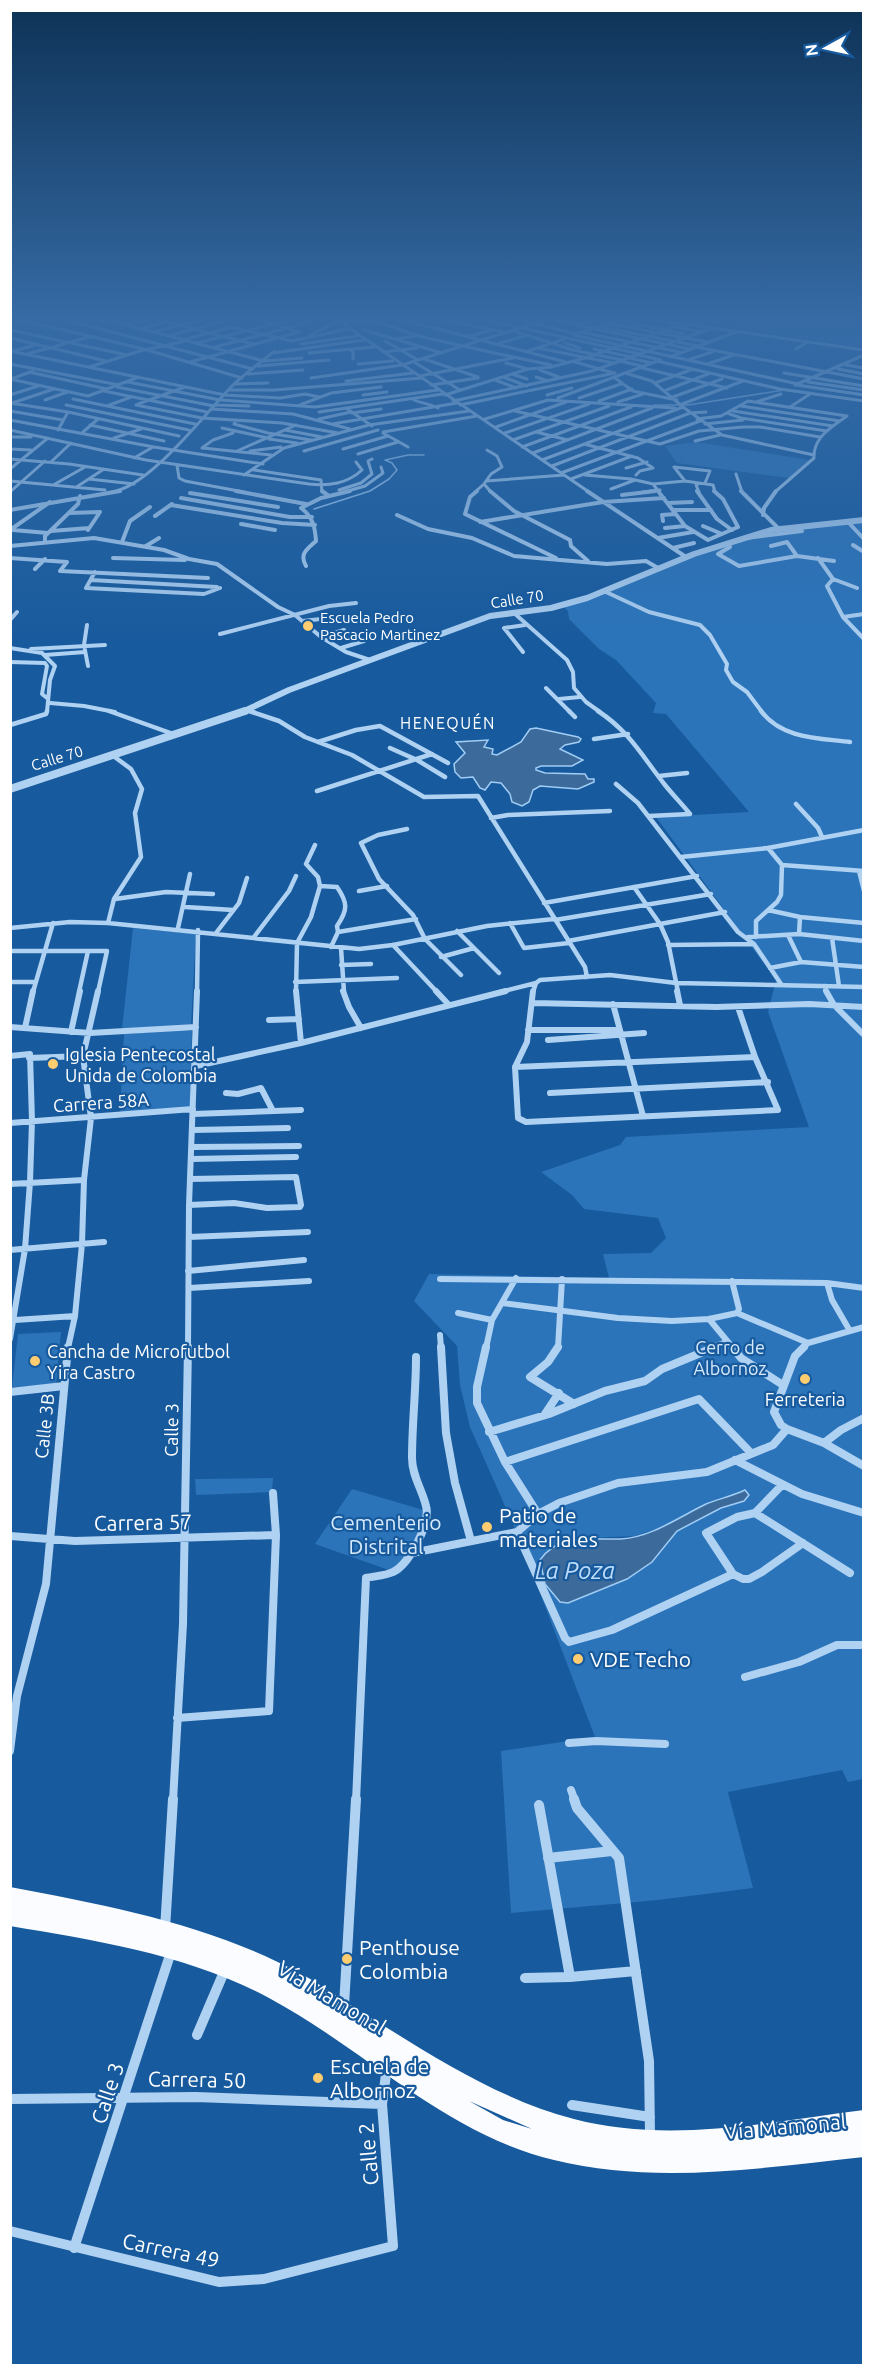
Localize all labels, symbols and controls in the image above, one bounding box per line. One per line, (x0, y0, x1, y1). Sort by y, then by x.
north arrow (796, 18, 856, 78)
text: N (801, 43, 821, 57)
street label: Calle 70 (489, 586, 545, 612)
place label: Escuela Pedro Pascacio Martinez (320, 609, 440, 643)
marker: Escuela Pedro Pascacio Martinez (301, 619, 315, 633)
district label: HENEQUÉN (400, 712, 496, 732)
street label: Calle 70 (29, 742, 85, 774)
place label: Iglesia Pentecostal Unida de Colombia (65, 1044, 217, 1085)
marker: Iglesia Pentecostal Unida de Colombia (46, 1057, 60, 1071)
street label: Carrera 58A (52, 1089, 150, 1115)
park label: Cerro de Albornoz (693, 1337, 767, 1378)
place label: Cancha de Microfutbol Yira Castro (47, 1341, 230, 1382)
marker: Cancha de Microfutbol Yira Castro (28, 1354, 42, 1368)
marker: Ferreteria (798, 1372, 812, 1386)
place label: Ferreteria (765, 1389, 845, 1409)
street label: Calle 3B (31, 1392, 57, 1460)
street label: Calle 3 (161, 1403, 181, 1457)
place label: Patio de materiales (499, 1503, 598, 1551)
street label: Carrera 57 (94, 1509, 192, 1535)
park label: Cementerio Distrital (330, 1510, 442, 1558)
marker: Patio de materiales (480, 1520, 494, 1534)
water label: La Poza (535, 1557, 615, 1584)
place label: VDE Techo (590, 1647, 691, 1671)
marker: VDE Techo (571, 1652, 585, 1666)
place label: Penthouse Colombia (359, 1935, 460, 1983)
marker: Penthouse Colombia (340, 1952, 354, 1966)
street label: Vía Mamonal (273, 1955, 391, 2039)
place label: Escuela de Albornoz (330, 2054, 429, 2102)
street label: Calle 3 (86, 2059, 128, 2127)
street label: Carrera 50 (148, 2066, 246, 2092)
marker: Escuela de Albornoz (311, 2071, 325, 2085)
street label: Vía Mamonal (723, 2109, 847, 2143)
street label: Calle 2 (353, 2122, 383, 2186)
street label: Carrera 49 (120, 2228, 222, 2272)

